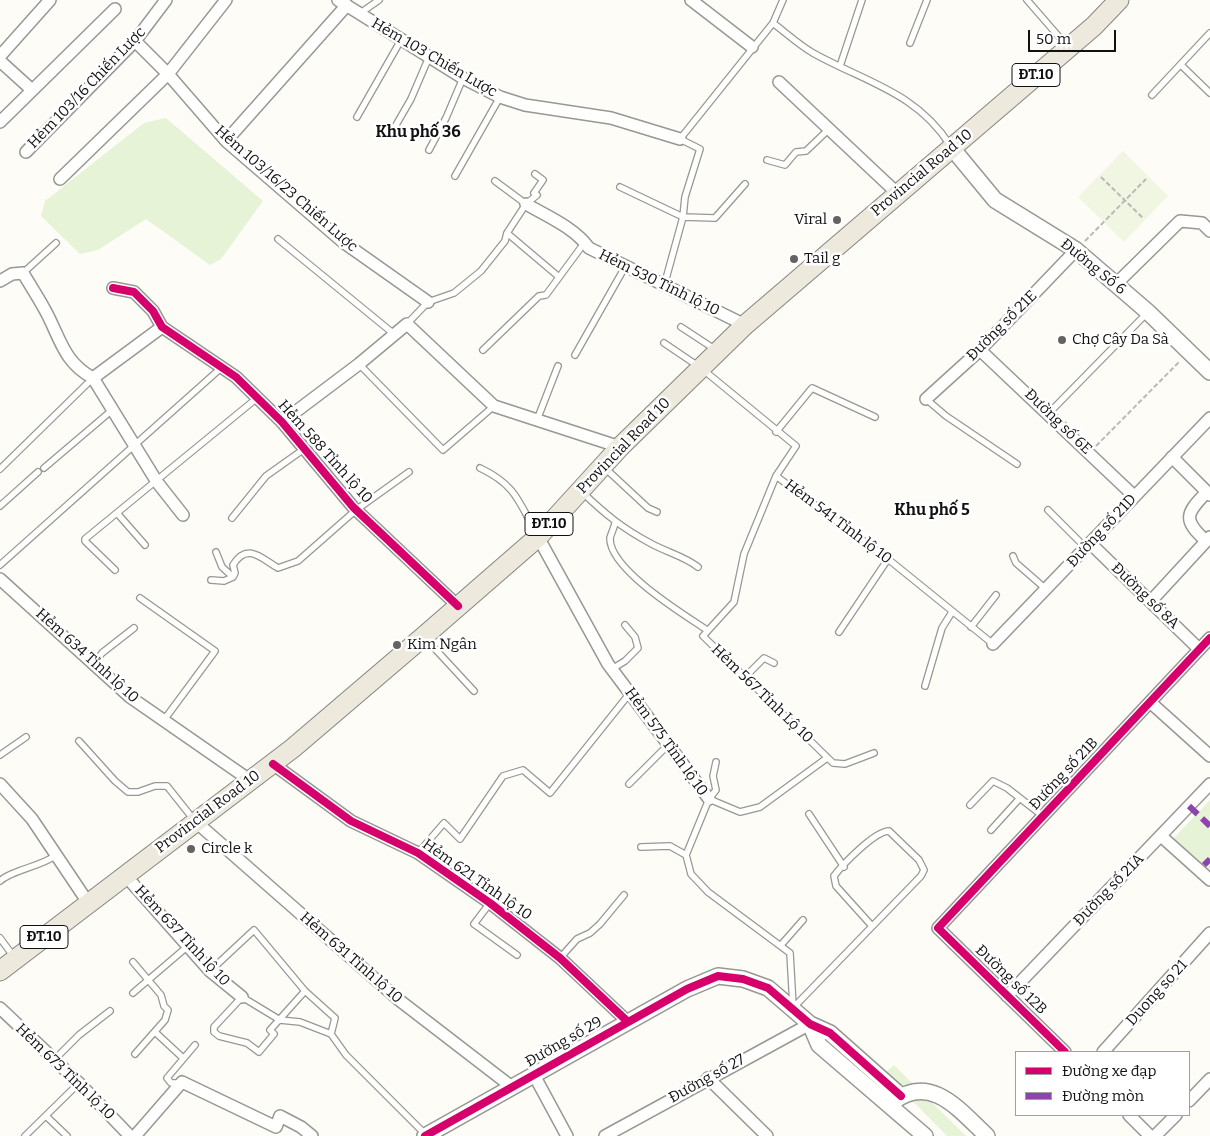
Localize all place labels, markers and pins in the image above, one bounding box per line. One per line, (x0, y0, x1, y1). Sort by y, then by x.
place label: Viral (794, 211, 827, 229)
marker: Viral (831, 214, 843, 226)
place label: Tail g (804, 250, 840, 268)
marker: Tail g (788, 253, 800, 265)
place label: Chợ Cây Da Sà (1072, 331, 1169, 349)
marker: Chợ Cây Da Sà (1056, 334, 1068, 346)
place label: Kim Ngân (407, 636, 477, 654)
marker: Kim Ngân (391, 639, 403, 651)
place label: Circle k (201, 840, 252, 858)
marker: Circle k (185, 843, 197, 855)

